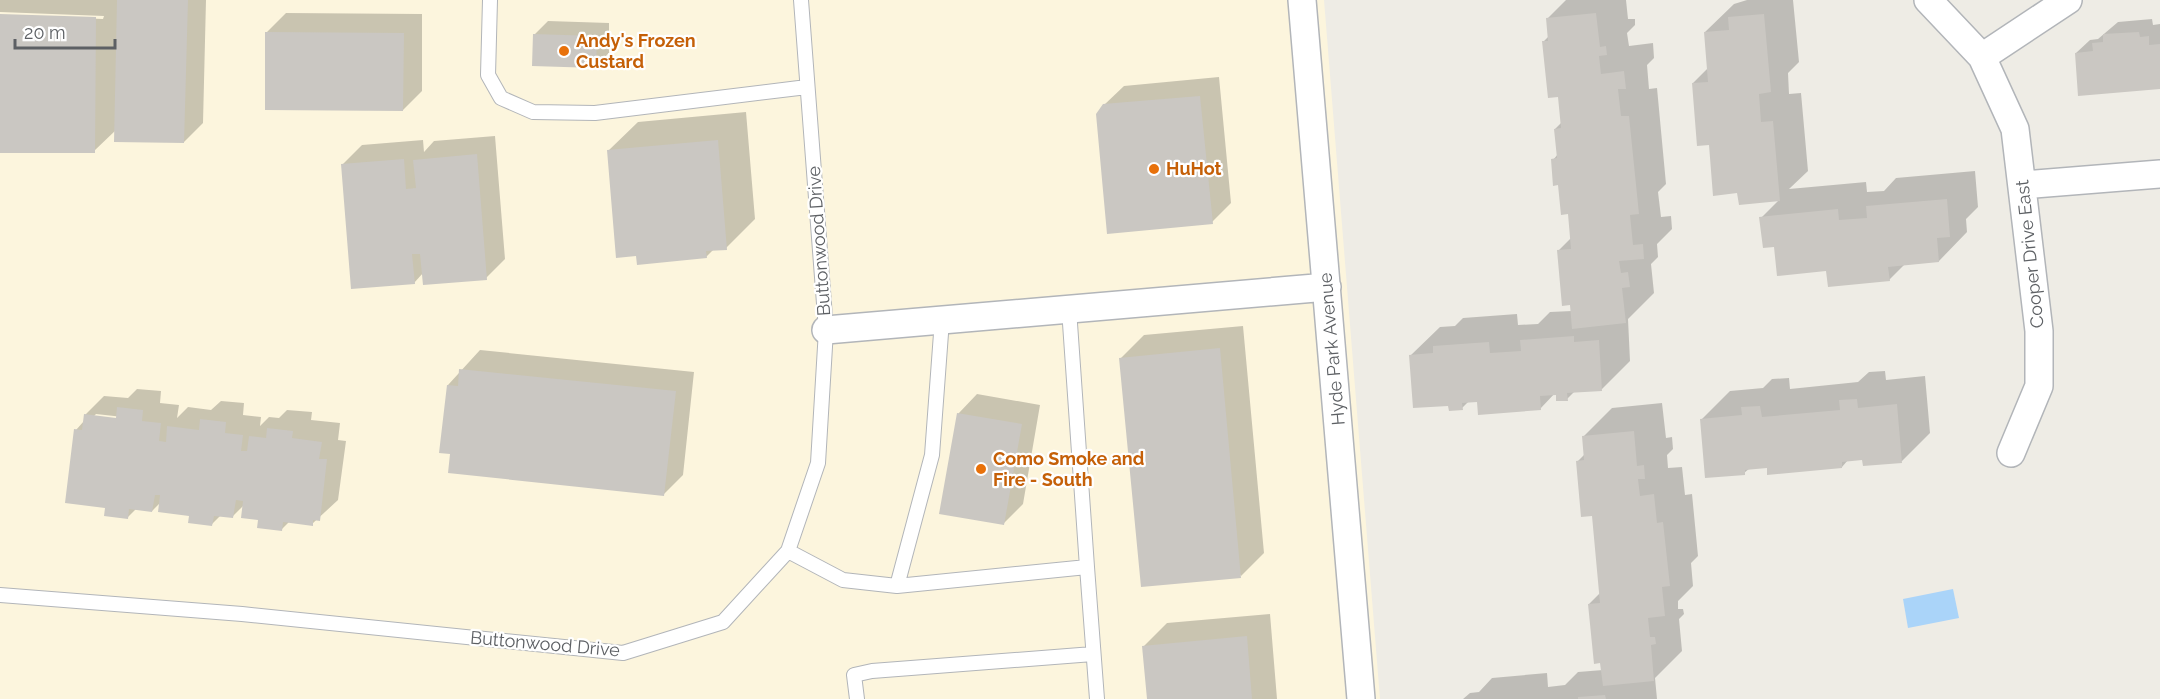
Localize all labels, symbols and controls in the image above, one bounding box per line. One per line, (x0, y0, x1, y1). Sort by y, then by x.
scale bar (15, 12, 116, 50)
text: 20 m (24, 22, 66, 43)
place label: Andy's Frozen Custard (576, 30, 696, 72)
marker: Andy's Frozen Custard (557, 44, 571, 58)
place label: HuHot (1166, 158, 1222, 179)
marker: HuHot (1147, 162, 1161, 176)
street label: Buttonwood Drive (803, 165, 834, 317)
street label: Cooper Drive East (2011, 179, 2048, 329)
street label: Hyde Park Avenue (1314, 271, 1349, 426)
place label: Como Smoke and Fire - South (993, 448, 1144, 490)
marker: Como Smoke and Fire - South (974, 462, 988, 476)
street label: Buttonwood Drive (469, 627, 621, 661)

